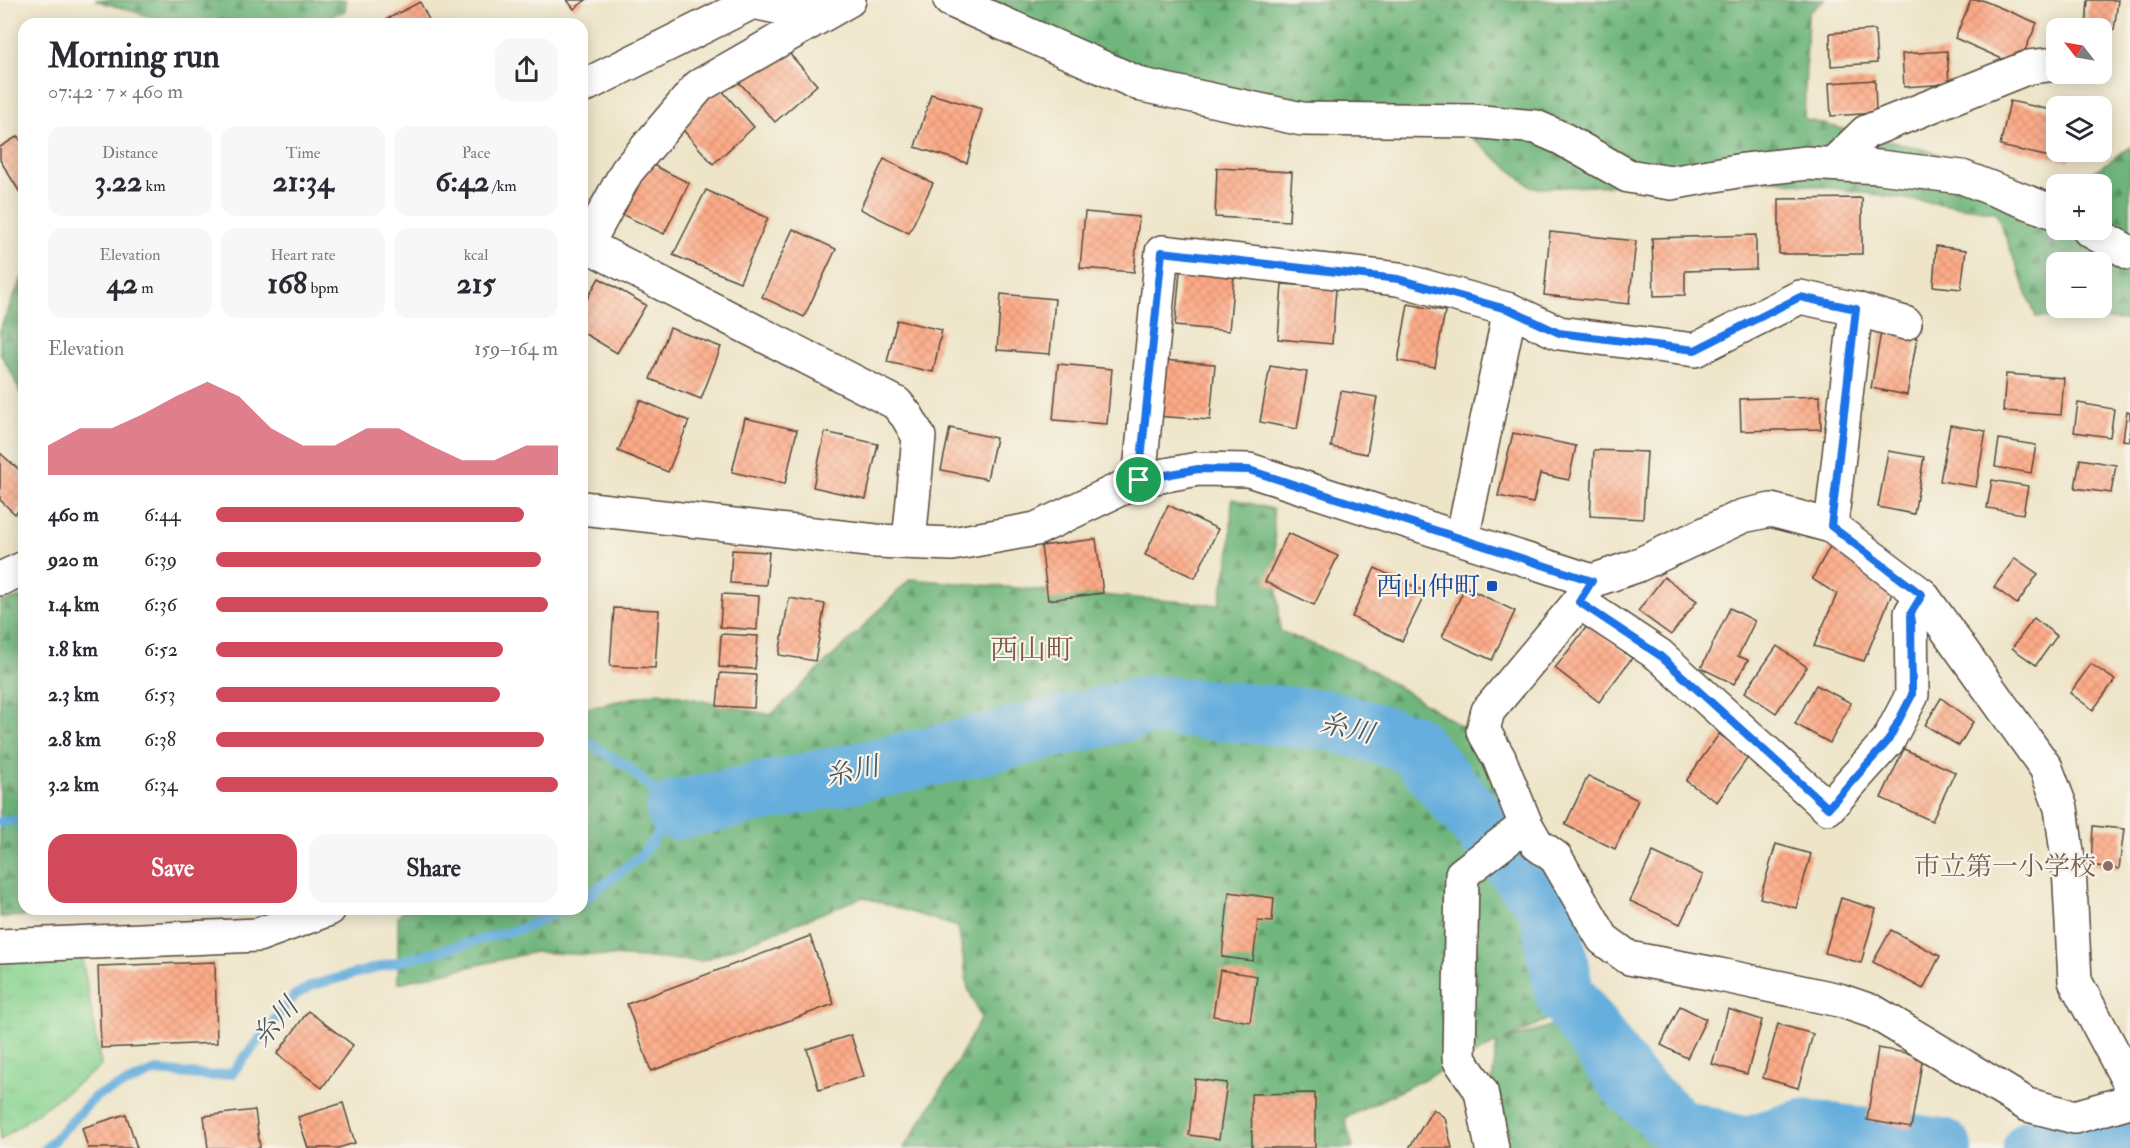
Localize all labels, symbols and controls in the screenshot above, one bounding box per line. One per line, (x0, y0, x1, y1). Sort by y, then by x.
north arrow (2046, 18, 2112, 84)
map controls (2046, 18, 2112, 318)
text: Morning run (48, 36, 220, 77)
button: share (495, 38, 558, 101)
text: 07:42 · 7 × 460 m (48, 79, 183, 104)
button: layers (2046, 96, 2112, 162)
text: Distance (102, 143, 158, 163)
text: Time (286, 143, 320, 163)
text: Pace (462, 143, 490, 163)
text: 3.22 (94, 163, 142, 200)
text: 21:34 (273, 163, 333, 200)
text: 6:42 (435, 163, 489, 200)
button: + (2046, 174, 2112, 240)
text: km (142, 176, 166, 196)
text: /km (489, 176, 517, 196)
text: Elevation (100, 245, 160, 265)
text: Heart rate (270, 245, 336, 265)
text: kcal (464, 245, 488, 265)
button: − (2046, 252, 2112, 318)
text: 42 (106, 265, 138, 302)
text: 168 (267, 265, 307, 302)
text: 215 (456, 265, 496, 302)
text: m (138, 278, 154, 298)
text: bpm (307, 278, 339, 298)
text: Elevation (48, 336, 124, 361)
text: 159–164 m (474, 336, 558, 361)
pin (1113, 454, 1164, 505)
icon: arrive (1122, 463, 1155, 496)
text: 460 m (48, 502, 99, 527)
text: 6:44 (144, 502, 181, 527)
text: 920 m (48, 547, 98, 572)
text: 6:39 (144, 547, 177, 572)
place label: 西山仲町 (1376, 571, 1480, 603)
marker: 西山仲町 (1485, 579, 1499, 593)
text: 1.4 km (48, 592, 99, 617)
text: 6:36 (144, 592, 177, 617)
district label: 西山町 (990, 633, 1074, 668)
text: 1.8 km (48, 637, 98, 662)
text: 6:52 (144, 637, 178, 662)
text: 2.3 km (48, 682, 99, 707)
text: 6:53 (144, 682, 176, 707)
water label: 糸川 (1317, 706, 1380, 751)
text: 2.8 km (48, 727, 101, 752)
text: 6:38 (144, 727, 176, 752)
water label: 糸川 (822, 749, 885, 793)
text: 3.2 km (48, 772, 99, 797)
text: 6:34 (144, 772, 177, 797)
button: Save (48, 834, 297, 903)
button: Share (309, 834, 558, 903)
place label: 市立第一小学校 (1914, 851, 2096, 883)
marker: 市立第一小学校 (2101, 859, 2115, 873)
water label: 糸川 (245, 989, 308, 1054)

